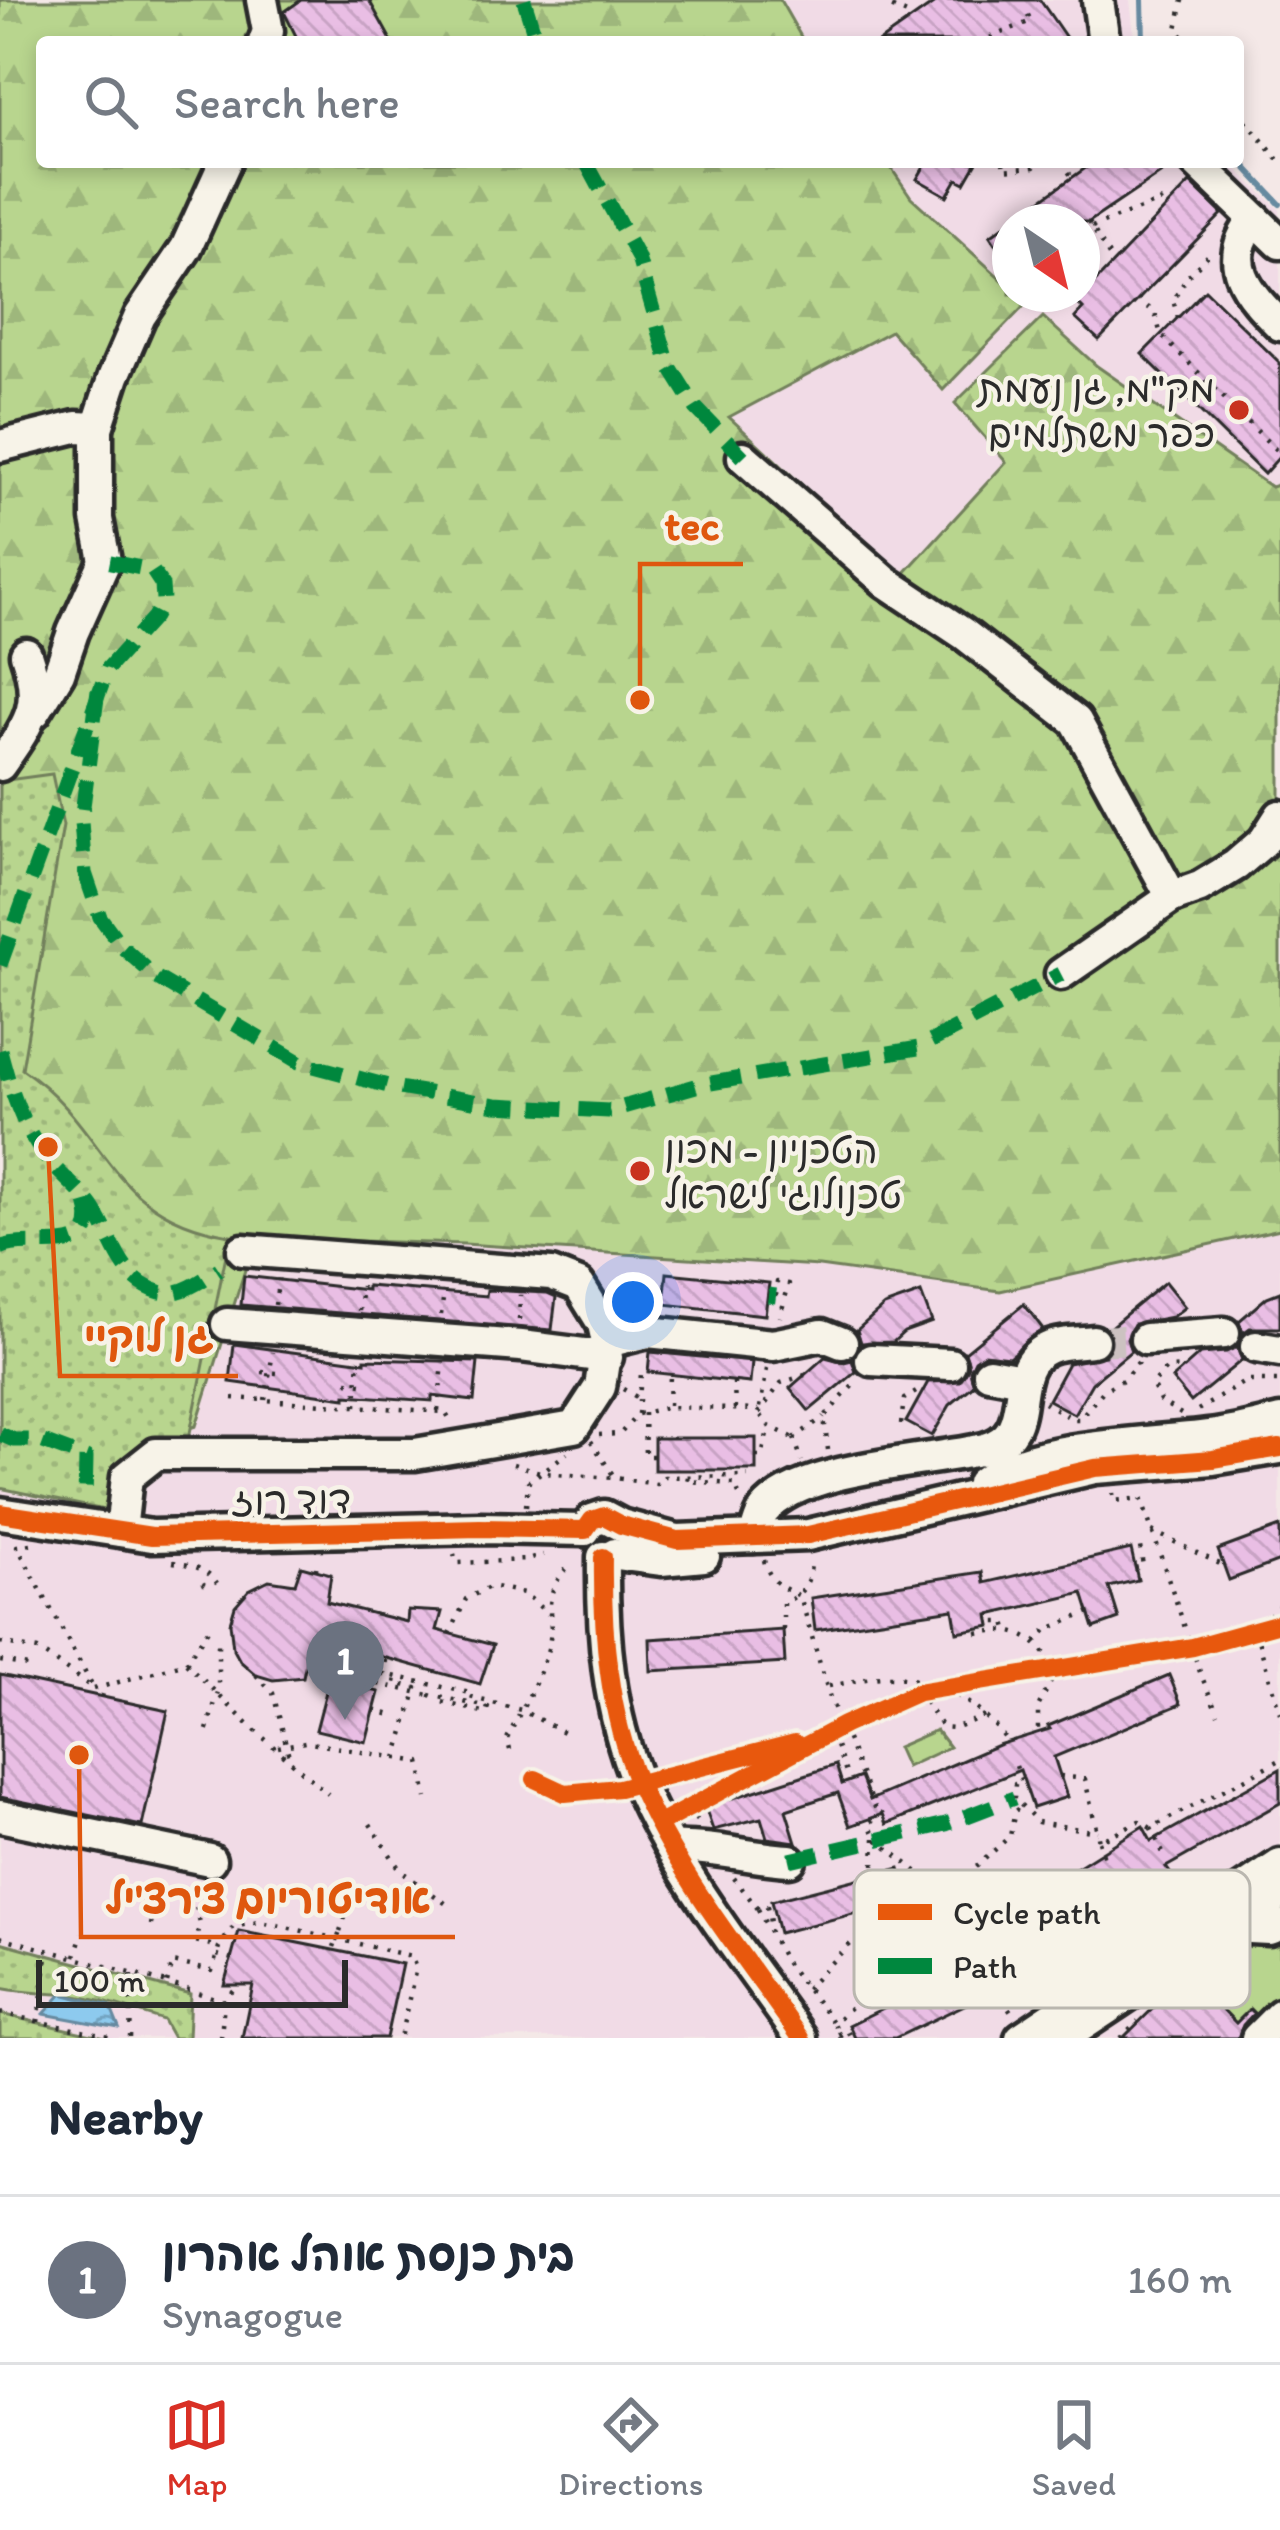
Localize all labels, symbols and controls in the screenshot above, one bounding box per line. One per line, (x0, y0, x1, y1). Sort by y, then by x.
search box (36, 36, 1244, 168)
icon: search (78, 69, 144, 135)
text: Search here (174, 75, 400, 129)
north arrow (992, 204, 1100, 312)
place label: מק"מ, גן נעמת כפר משתלמים (976, 365, 1215, 457)
marker: מק"מ, גן נעמת כפר משתלמים (1226, 397, 1252, 423)
callout: tec (640, 486, 743, 564)
text: tec (665, 500, 719, 551)
place label: הטכניון - מכון טכנולוגי לישראל (664, 1126, 902, 1218)
marker: הטכניון - מכון טכנולוגי לישראל (627, 1158, 653, 1184)
your location (603, 1272, 663, 1332)
callout: גן לוקיי (60, 1298, 238, 1376)
text: גן לוקיי (84, 1311, 214, 1362)
street label: דוד רוז (230, 1475, 352, 1525)
pin: 1 (306, 1621, 384, 1720)
callout: אודיטוריום צ'רצ'יל (81, 1859, 455, 1937)
legend (854, 1870, 1250, 2008)
text: אודיטוריום צ'רצ'יל (105, 1873, 431, 1924)
text: Cycle path (953, 1893, 1101, 1932)
text: Path (953, 1947, 1017, 1986)
scale bar (36, 1954, 348, 2007)
text: 100 m (54, 1961, 145, 2000)
text: Nearby (48, 2086, 203, 2147)
text: בית כנסת אוהל אהרון (162, 2227, 575, 2281)
text: 1 (78, 2256, 96, 2303)
text: 160 m (1128, 2256, 1232, 2303)
text: Synagogue (162, 2291, 343, 2338)
tab: Map (164, 2392, 230, 2503)
tab: Directions (558, 2392, 703, 2503)
tab: Saved (1032, 2392, 1116, 2503)

